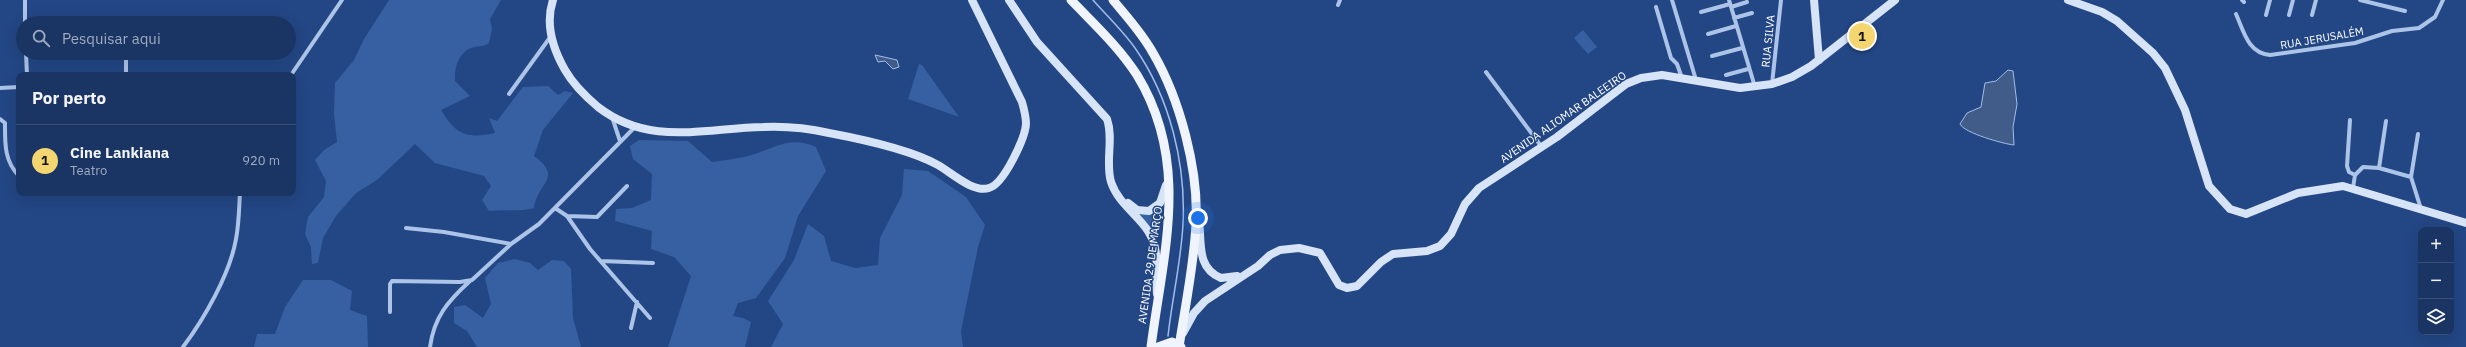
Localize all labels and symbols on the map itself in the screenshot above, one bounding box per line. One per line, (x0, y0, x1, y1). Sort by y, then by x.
street label: RUA SILVA (1758, 14, 1778, 68)
pin: 1 (1849, 21, 1875, 51)
street label: RUA JERUSALÉM (2279, 24, 2365, 52)
street label: AVENIDA ALIOMAR BALEEIRO (1497, 68, 1629, 166)
street label: AVENIDA 29 DE MARÇO (1135, 205, 1165, 325)
your location (1188, 208, 1208, 228)

